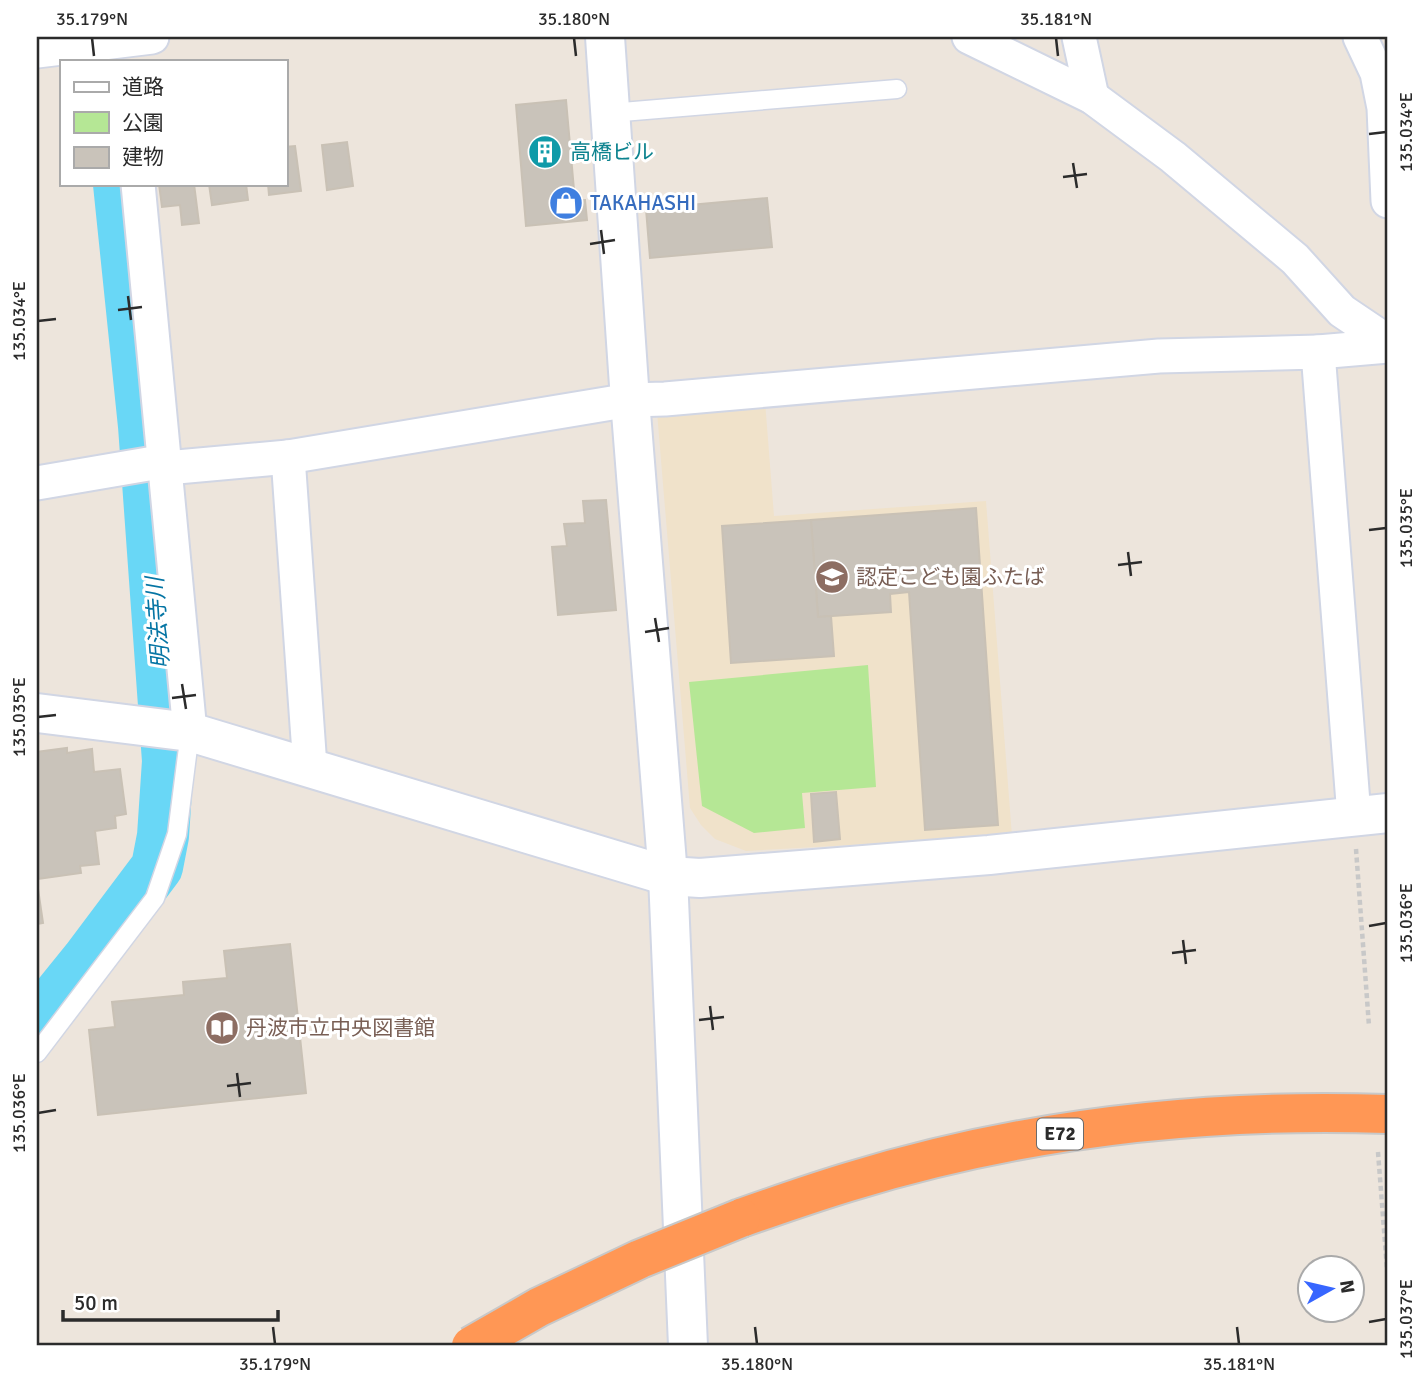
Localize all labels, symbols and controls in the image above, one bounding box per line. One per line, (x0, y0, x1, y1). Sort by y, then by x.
text: 35.179°N (56, 8, 128, 30)
text: 35.180°N (538, 8, 610, 30)
text: 35.181°N (1020, 8, 1092, 30)
legend (60, 60, 287, 186)
text: 道路 (122, 74, 164, 100)
text: 135.034°E (1395, 92, 1417, 172)
text: 公園 (122, 110, 164, 136)
building icon: 高橋ビル (526, 133, 564, 171)
place label: 高橋ビル (570, 139, 654, 165)
text: 建物 (122, 144, 164, 170)
shop icon: TAKAHASHI (547, 184, 585, 222)
place label: TAKAHASHI (590, 190, 696, 216)
text: 135.034°E (8, 281, 30, 361)
text: 135.035°E (1395, 488, 1417, 568)
school or university icon: 認定こども園ふたば (813, 558, 851, 596)
place label: 認定こども園ふたば (856, 564, 1045, 590)
water label: 明法寺川 (140, 573, 176, 670)
text: 135.035°E (8, 677, 30, 757)
text: 135.036°E (1395, 883, 1417, 963)
library icon: 丹波市立中央図書館 (203, 1009, 241, 1047)
place label: 丹波市立中央図書館 (246, 1015, 435, 1041)
text: 135.036°E (8, 1073, 30, 1153)
road number: E72 (1037, 1118, 1083, 1150)
north arrow (1296, 1254, 1366, 1324)
scale bar (63, 1278, 278, 1322)
text: N (1334, 1279, 1360, 1295)
text: 135.037°E (1395, 1279, 1417, 1359)
text: 50 m (74, 1290, 118, 1316)
text: 35.179°N (239, 1353, 311, 1375)
text: 35.180°N (721, 1353, 793, 1375)
text: 35.181°N (1203, 1353, 1275, 1375)

